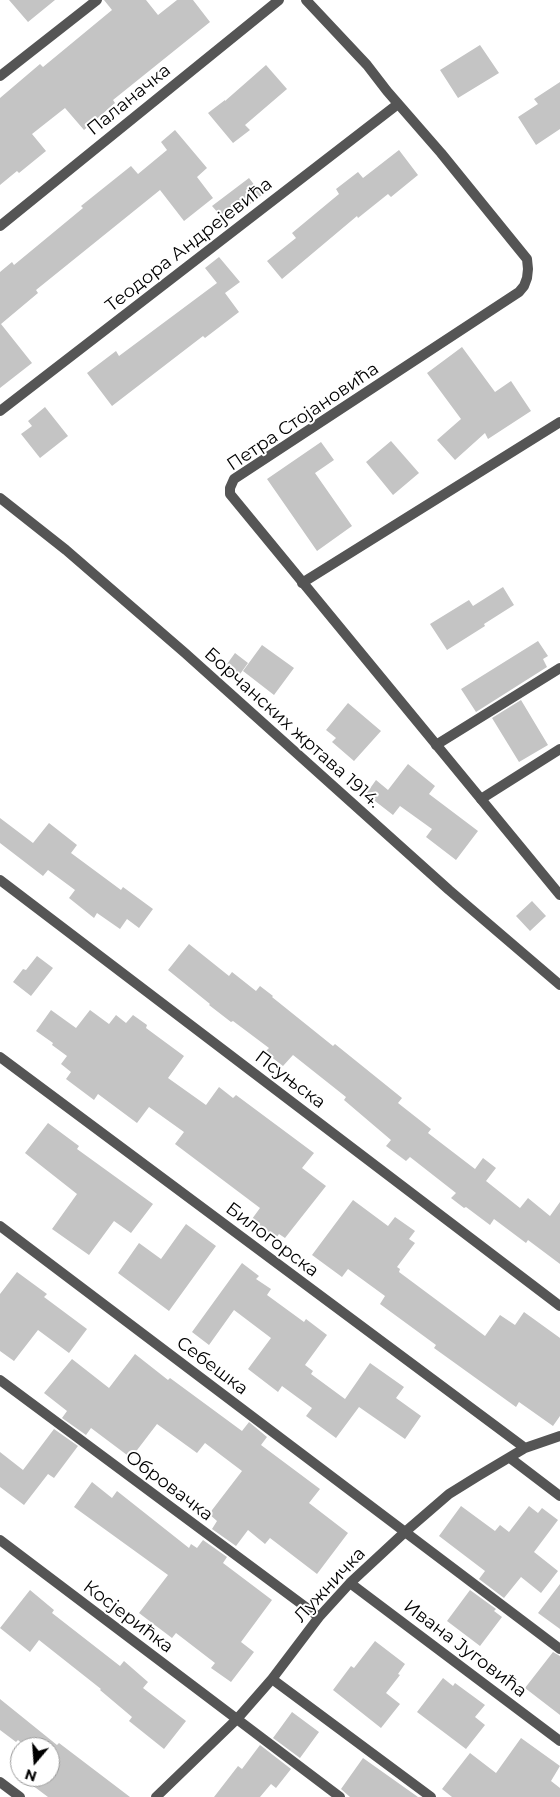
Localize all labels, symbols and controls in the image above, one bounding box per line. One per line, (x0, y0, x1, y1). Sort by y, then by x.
street label: Паланачка (83, 60, 175, 140)
street label: Теодора Андрејевића (101, 173, 277, 317)
street label: Петра Стојановића (223, 358, 383, 476)
street label: Борчанских жртава 1914. (199, 643, 385, 813)
street label: Псуњска (250, 1046, 330, 1114)
street label: Билогорска (221, 1198, 323, 1282)
street label: Себешка (172, 1332, 252, 1400)
street label: Обровачка (121, 1446, 217, 1526)
street label: Лужничка (290, 1543, 370, 1627)
street label: Косјерићка (79, 1576, 177, 1658)
street label: Ивана Југовића (399, 1596, 531, 1702)
north arrow (10, 1737, 60, 1787)
text: N (23, 1765, 39, 1786)

